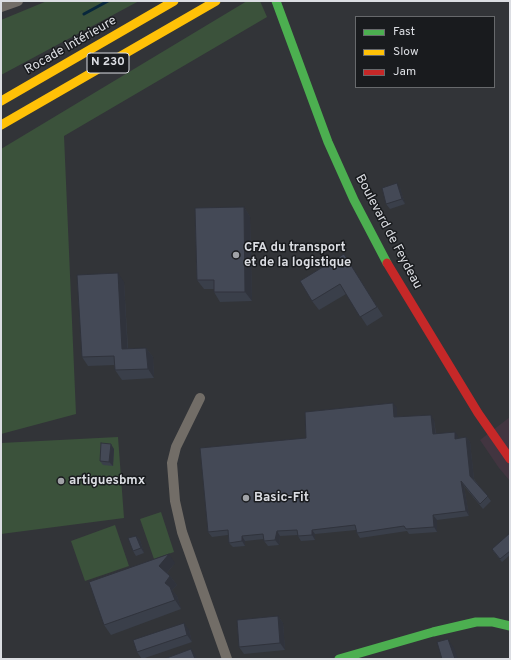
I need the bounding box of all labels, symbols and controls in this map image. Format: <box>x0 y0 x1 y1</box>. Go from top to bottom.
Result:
street label: Rocade Intérieure <box>22 13 120 79</box>
legend <box>355 16 495 88</box>
text: Fast <box>393 24 415 40</box>
text: Slow <box>393 44 419 60</box>
road number: N 230 <box>87 53 129 73</box>
text: Jam <box>393 64 416 80</box>
street label: Boulevard de Feydeau <box>351 172 425 292</box>
place label: CFA du transport et de la logistique <box>244 240 351 271</box>
marker: CFA du transport et de la logistique <box>231 250 241 260</box>
place label: artiguesbmx <box>69 473 145 489</box>
marker: artiguesbmx <box>56 476 66 486</box>
place label: Basic-Fit <box>254 490 309 506</box>
marker: Basic-Fit <box>241 493 251 503</box>

